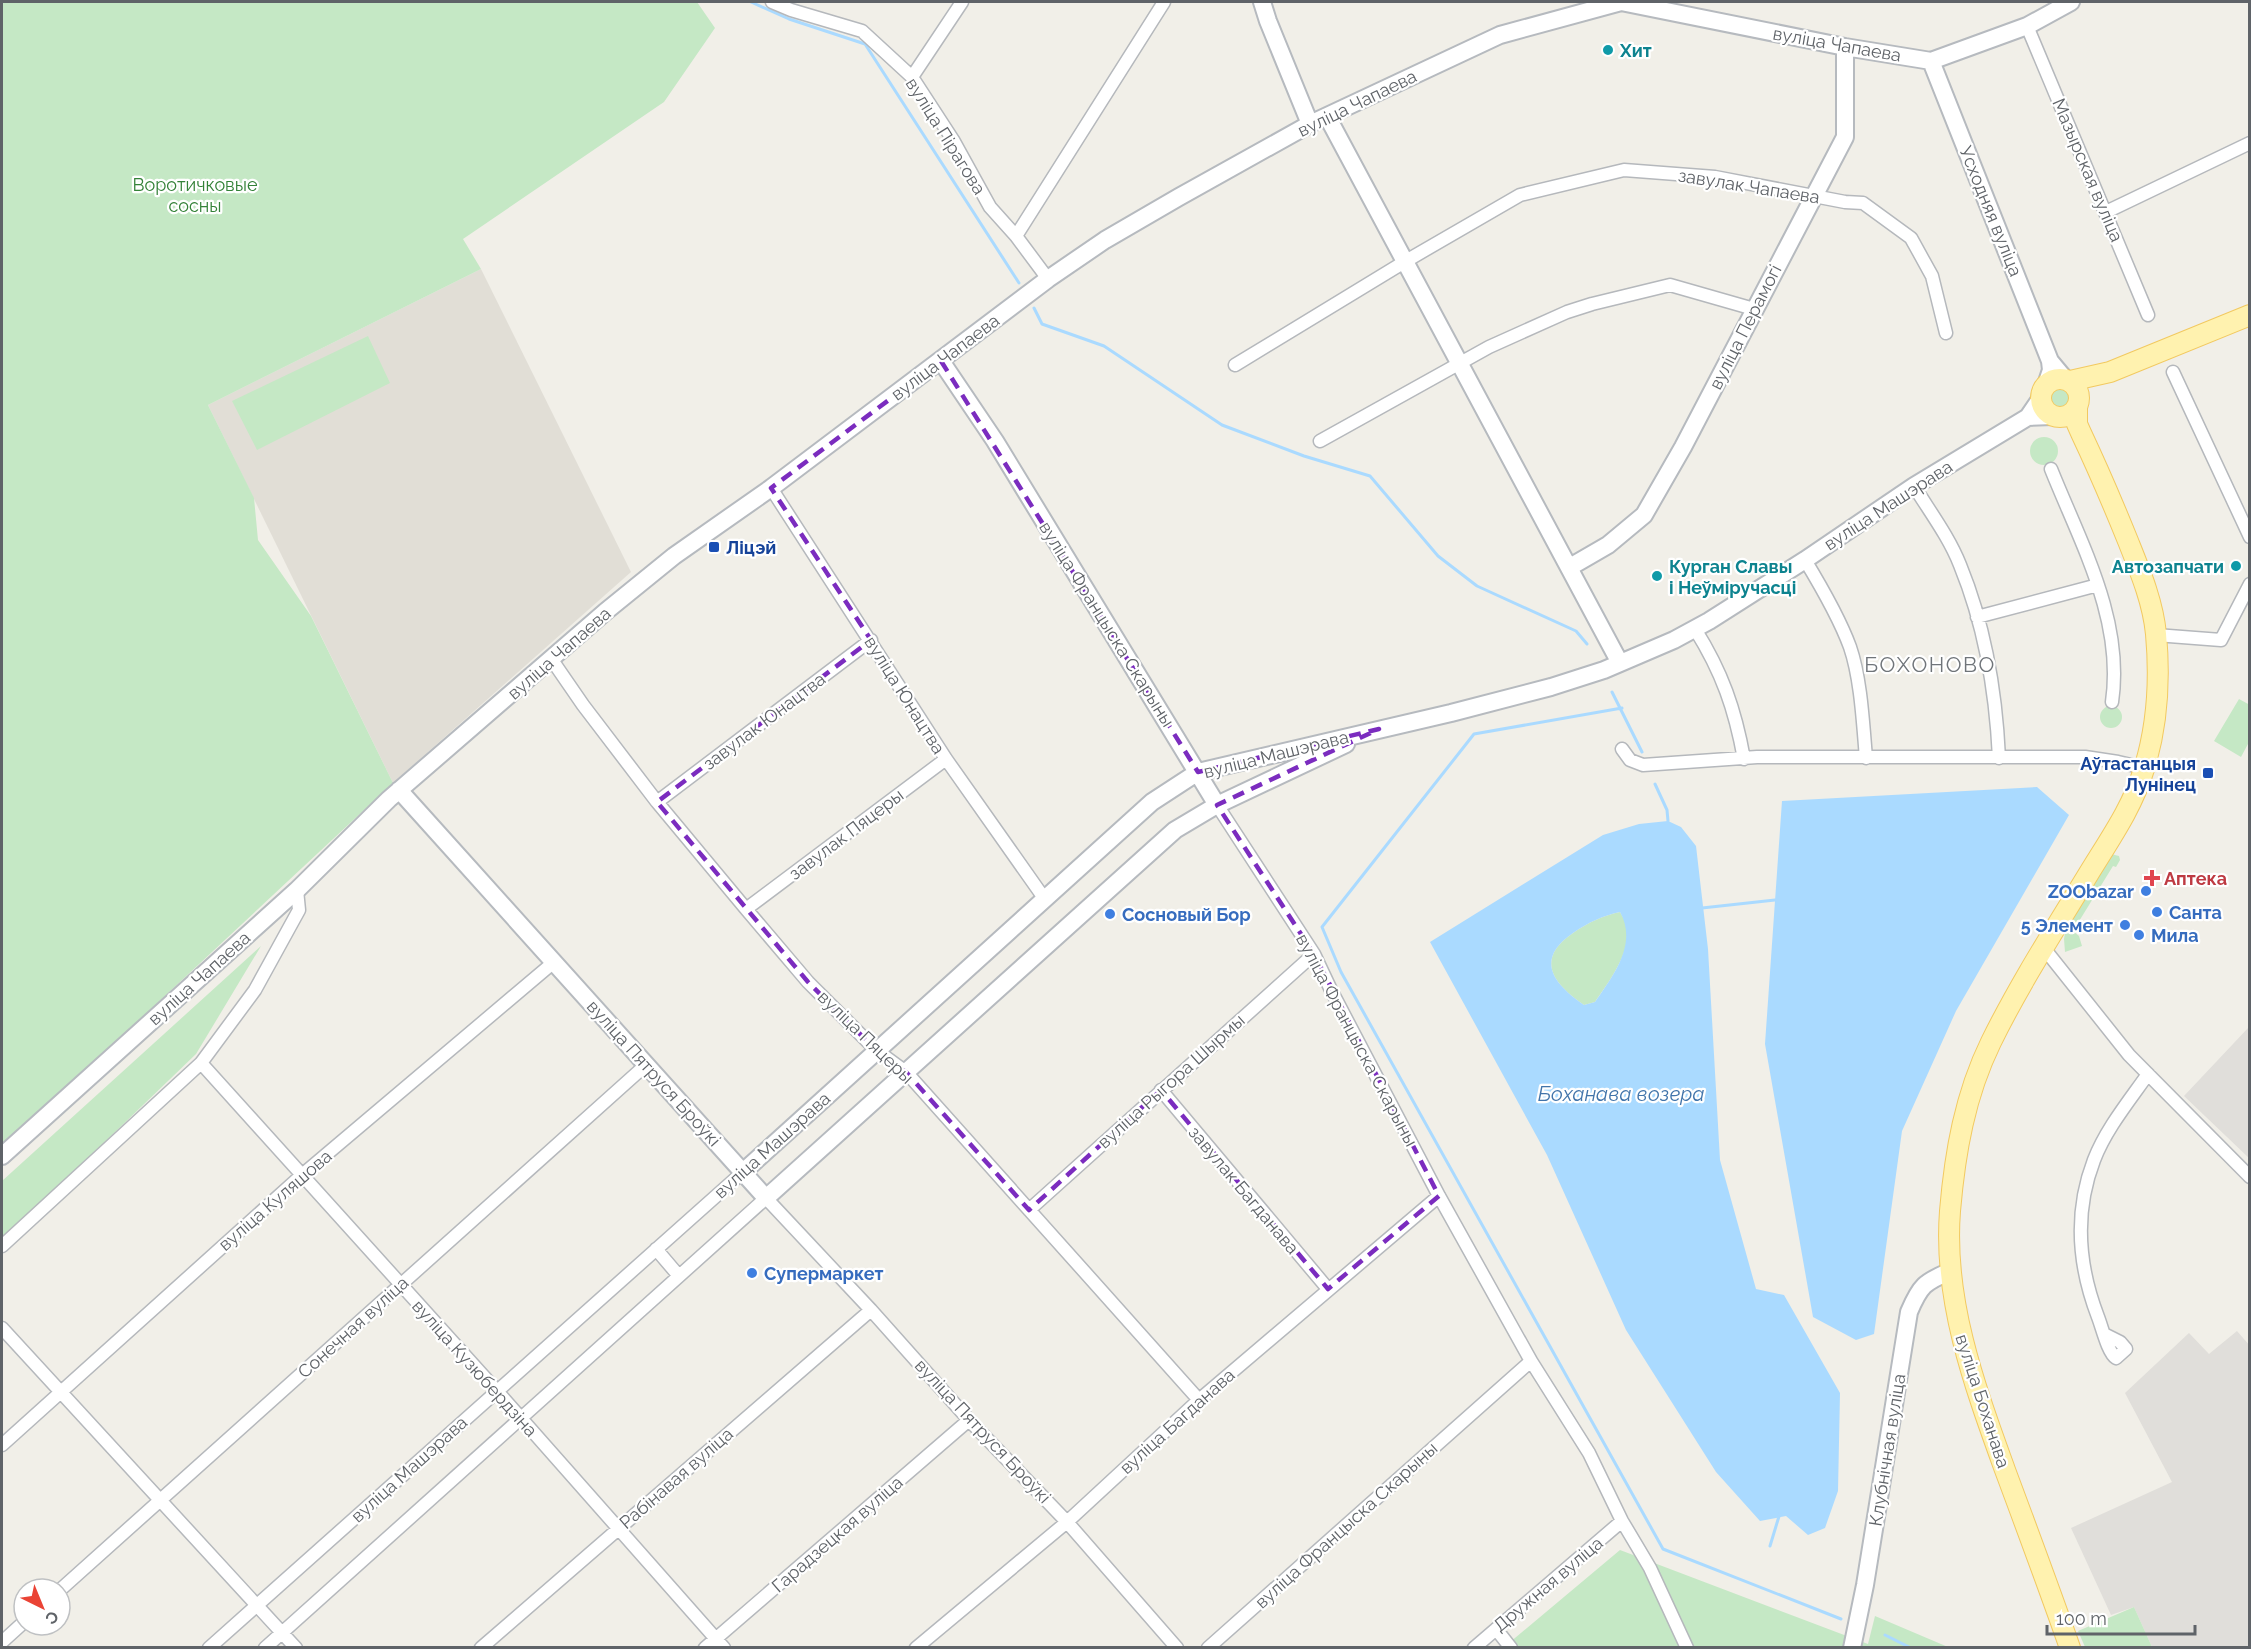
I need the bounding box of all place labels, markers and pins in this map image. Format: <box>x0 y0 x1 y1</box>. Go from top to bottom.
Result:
place label: Хит <box>1619 40 1652 61</box>
marker: Хит <box>1601 43 1615 57</box>
place label: Ліцэй <box>726 537 776 558</box>
marker: Ліцэй <box>707 540 721 554</box>
place label: Курган Славы і Неўміручасці <box>1669 556 1796 598</box>
place label: Автозапчати <box>2112 556 2224 577</box>
marker: Автозапчати <box>2229 559 2243 573</box>
marker: Курган Славы і Неўміручасці <box>1650 569 1664 583</box>
place label: Аўтастанцыя Лунінец <box>2080 753 2196 795</box>
marker: Аўтастанцыя Лунінец <box>2201 766 2215 780</box>
place label: Аптека <box>2164 868 2227 889</box>
marker: Аптека <box>2145 871 2159 885</box>
place label: ZOObazar <box>2048 881 2134 902</box>
marker: ZOObazar <box>2139 884 2153 898</box>
place label: Санта <box>2169 902 2222 923</box>
place label: Сосновый Бор <box>1122 904 1251 925</box>
marker: Санта <box>2150 905 2164 919</box>
marker: Сосновый Бор <box>1103 907 1117 921</box>
place label: 5 Элемент <box>2021 915 2113 936</box>
marker: 5 Элемент <box>2118 918 2132 932</box>
place label: Мила <box>2151 925 2199 946</box>
marker: Мила <box>2132 928 2146 942</box>
place label: Супермаркет <box>764 1263 884 1284</box>
marker: Супермаркет <box>745 1266 759 1280</box>

